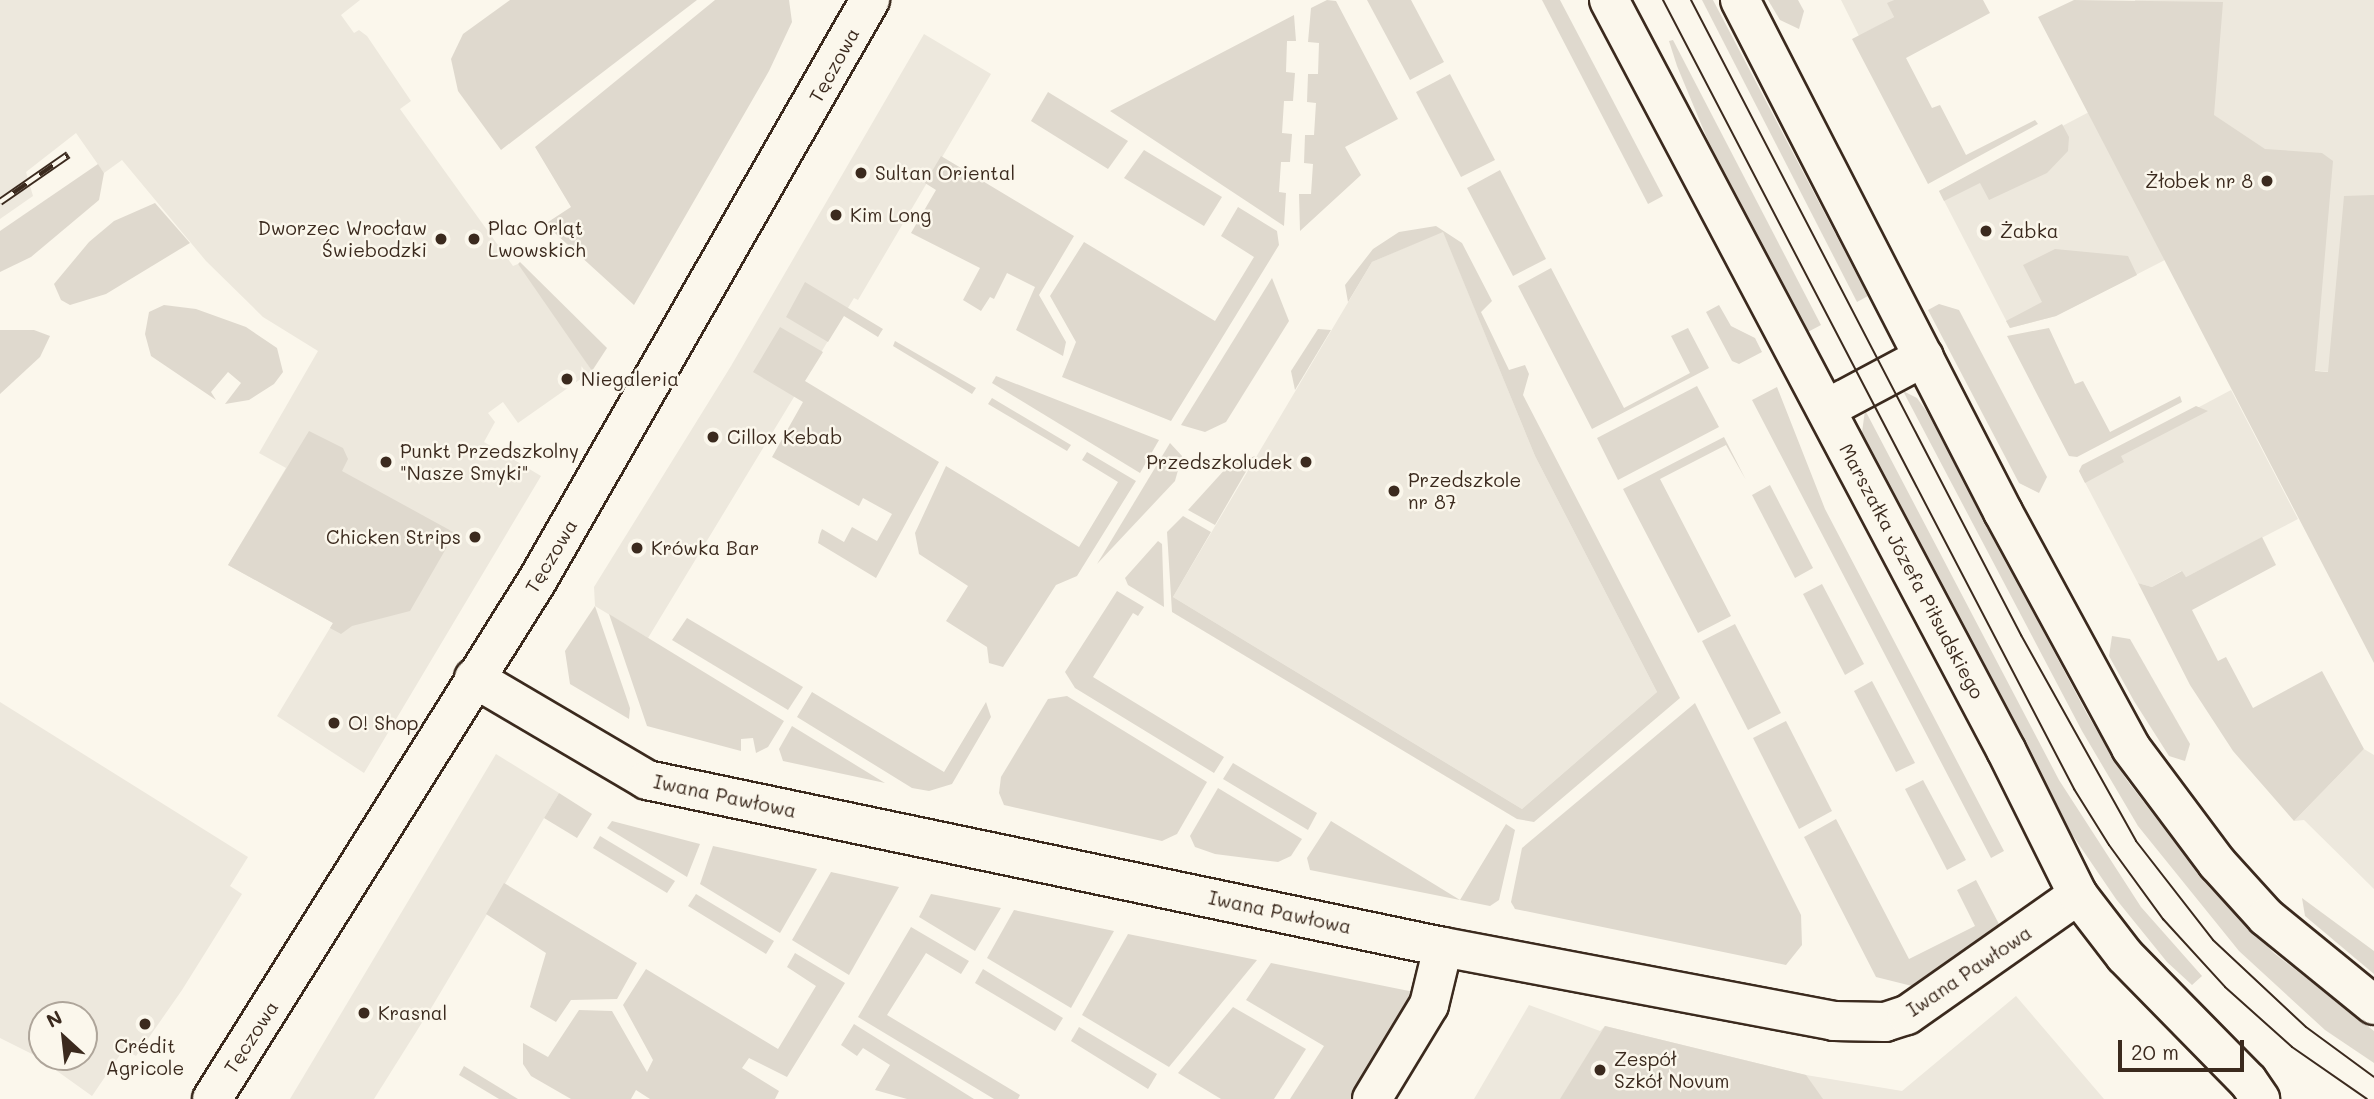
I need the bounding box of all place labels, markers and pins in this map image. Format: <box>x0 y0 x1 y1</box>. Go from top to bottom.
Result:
place label: Sultan Oriental <box>875 162 1015 184</box>
marker: Sultan Oriental <box>853 165 869 181</box>
place label: Żłobek nr 8 <box>2145 170 2253 192</box>
marker: Żłobek nr 8 <box>2259 173 2275 189</box>
place label: Kim Long <box>850 204 931 226</box>
marker: Kim Long <box>828 207 844 223</box>
place label: Dworzec Wrocław Świebodzki <box>258 217 427 261</box>
place label: Plac Orląt Lwowskich <box>488 217 586 261</box>
place label: Żabka <box>2000 220 2059 242</box>
marker: Żabka <box>1978 223 1994 239</box>
marker: Dworzec Wrocław Świebodzki <box>433 231 449 247</box>
marker: Plac Orląt Lwowskich <box>466 231 482 247</box>
place label: Niegaleria <box>581 368 679 390</box>
marker: Niegaleria <box>559 371 575 387</box>
place label: Cillox Kebab <box>727 426 842 448</box>
marker: Cillox Kebab <box>705 429 721 445</box>
place label: Punkt Przedszkolny "Nasze Smyki" <box>400 440 579 484</box>
place label: Przedszkoludek <box>1146 451 1292 473</box>
marker: Punkt Przedszkolny "Nasze Smyki" <box>378 454 394 470</box>
marker: Przedszkoludek <box>1298 454 1314 470</box>
place label: Przedszkole nr 87 <box>1408 469 1521 513</box>
marker: Przedszkole nr 87 <box>1386 483 1402 499</box>
place label: Chicken Strips <box>326 526 461 548</box>
marker: Chicken Strips <box>467 529 483 545</box>
place label: Krówka Bar <box>651 537 759 559</box>
marker: Krówka Bar <box>629 540 645 556</box>
place label: O! Shop <box>348 712 419 734</box>
marker: O! Shop <box>326 715 342 731</box>
place label: Krasnal <box>378 1002 447 1024</box>
marker: Krasnal <box>356 1005 372 1021</box>
marker: Crédit Agricole <box>137 1016 153 1032</box>
place label: Crédit Agricole <box>106 1035 184 1079</box>
place label: Zespół Szkół Novum <box>1614 1048 1729 1092</box>
marker: Zespół Szkół Novum <box>1592 1062 1608 1078</box>

